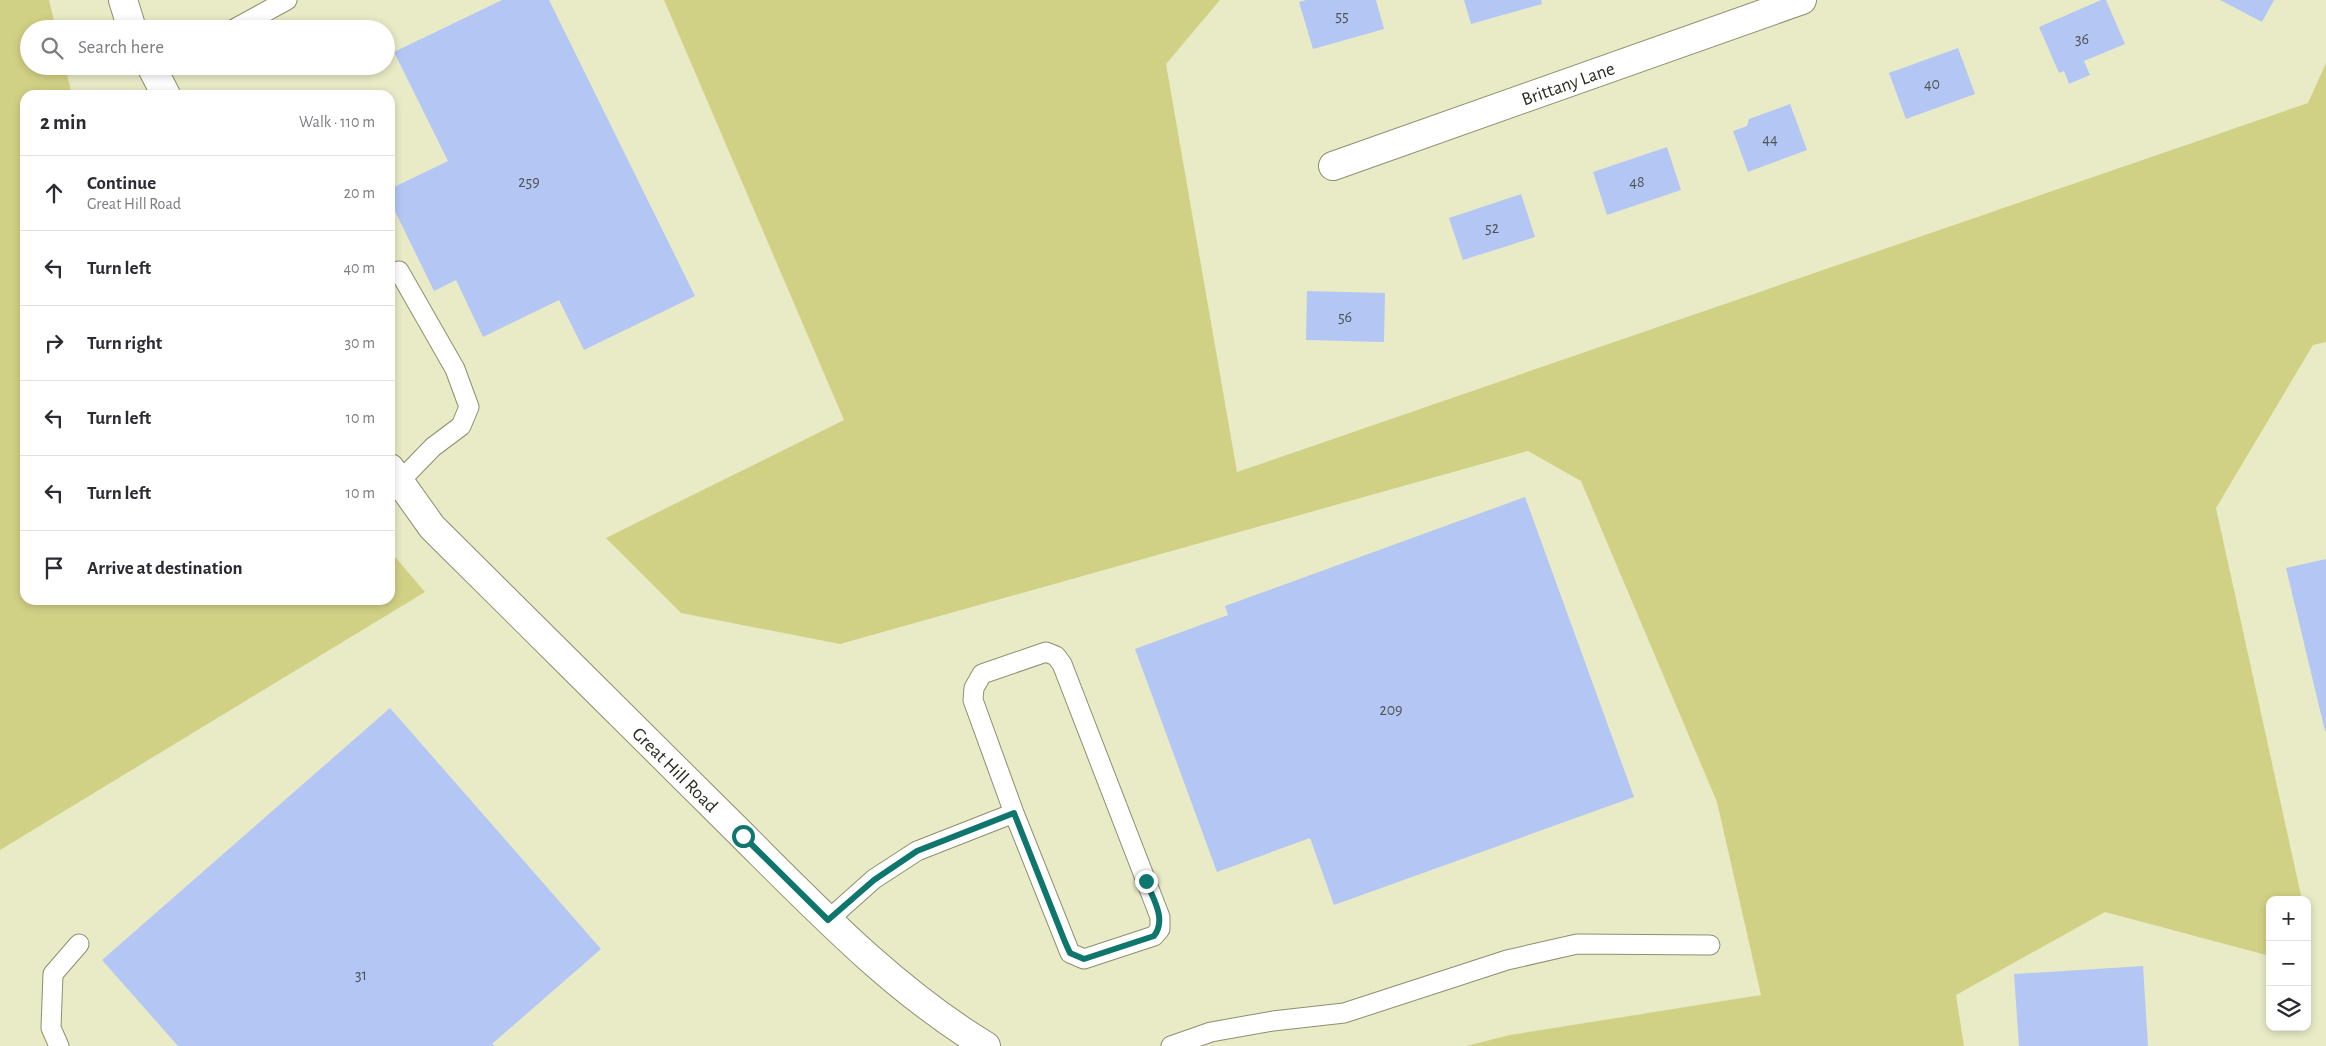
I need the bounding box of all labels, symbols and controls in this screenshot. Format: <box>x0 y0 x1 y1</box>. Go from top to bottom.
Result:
house number: 55 <box>1335 8 1349 24</box>
search box <box>20 20 395 75</box>
house number: 36 <box>2075 31 2089 47</box>
icon: search <box>38 34 66 62</box>
text: Search here <box>78 38 164 57</box>
street label: Brittany Lane <box>1519 59 1617 110</box>
house number: 40 <box>1924 76 1940 92</box>
text: 2 min <box>40 112 87 133</box>
text: Walk · 110 m <box>299 114 375 130</box>
house number: 44 <box>1762 131 1778 147</box>
text: Continue <box>87 174 156 193</box>
house number: 259 <box>518 174 540 190</box>
house number: 48 <box>1629 174 1645 190</box>
icon: ahead <box>40 179 68 207</box>
text: 20 m <box>344 185 375 201</box>
text: Great Hill Road <box>87 196 181 212</box>
house number: 52 <box>1485 220 1499 236</box>
icon: left <box>40 254 68 282</box>
text: Turn left <box>87 259 151 278</box>
text: 40 m <box>343 260 375 276</box>
house number: 56 <box>1338 309 1352 325</box>
icon: right <box>40 329 68 357</box>
text: Turn right <box>87 334 162 353</box>
text: 30 m <box>345 335 375 351</box>
icon: left <box>40 404 68 432</box>
text: Turn left <box>87 409 151 428</box>
text: 10 m <box>346 410 375 426</box>
icon: left <box>40 479 68 507</box>
text: Turn left <box>87 484 151 503</box>
text: 10 m <box>346 485 375 501</box>
icon: arrive <box>40 554 68 582</box>
text: Arrive at destination <box>87 559 243 578</box>
house number: 209 <box>1379 702 1403 718</box>
street label: Great Hill Road <box>628 724 721 816</box>
route start <box>732 825 755 848</box>
route end <box>1135 870 1158 893</box>
map controls <box>2266 896 2311 1031</box>
button: + <box>2266 896 2311 941</box>
button: − <box>2266 941 2311 986</box>
house number: 31 <box>355 967 367 983</box>
button: layers <box>2266 986 2311 1031</box>

